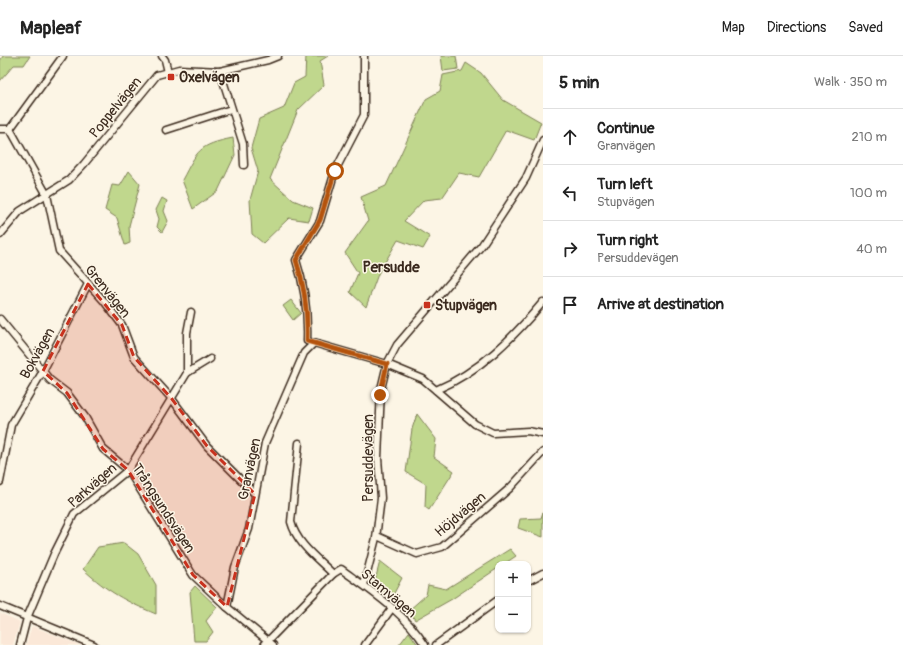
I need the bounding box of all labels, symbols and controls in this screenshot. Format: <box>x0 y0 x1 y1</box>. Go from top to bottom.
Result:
text: Mapleaf <box>20 16 82 40</box>
text: Map <box>722 19 745 36</box>
text: Directions <box>767 19 826 36</box>
text: Saved <box>848 19 883 36</box>
place label: Oxelvägen <box>179 69 240 86</box>
marker: Oxelvägen <box>166 72 176 82</box>
text: 5 min <box>559 72 599 93</box>
street label: Poppelvägen <box>86 73 145 141</box>
text: Walk · 350 m <box>814 74 887 90</box>
text: Continue <box>597 119 655 138</box>
icon: ahead <box>559 126 581 148</box>
text: 210 m <box>851 129 887 145</box>
text: Granvägen <box>597 138 655 154</box>
route start <box>326 162 344 180</box>
text: Turn left <box>597 175 653 194</box>
icon: left <box>559 182 581 204</box>
text: 100 m <box>850 185 887 201</box>
text: Stupvägen <box>597 194 655 210</box>
text: Turn right <box>597 231 658 250</box>
icon: right <box>559 238 581 260</box>
text: 40 m <box>856 241 887 257</box>
text: Persuddevägen <box>597 250 679 266</box>
district label: Persudde <box>362 258 420 277</box>
street label: Grenvägen <box>81 261 134 321</box>
icon: arrive <box>559 294 581 316</box>
text: Arrive at destination <box>597 295 724 314</box>
place label: Stupvägen <box>435 297 497 314</box>
marker: Stupvägen <box>422 300 432 310</box>
street label: Bokvägen <box>16 325 58 382</box>
route end <box>371 386 389 404</box>
street label: Persuddevägen <box>360 414 377 502</box>
street label: Granvägen <box>235 437 264 502</box>
street label: Parkvägen <box>64 460 120 511</box>
street label: Trångsundsvägen <box>128 460 199 556</box>
street label: Höjdvägen <box>431 488 489 541</box>
map controls <box>495 561 531 633</box>
button: + <box>495 561 531 597</box>
street label: Stamvägen <box>357 565 420 622</box>
button: − <box>495 597 531 633</box>

